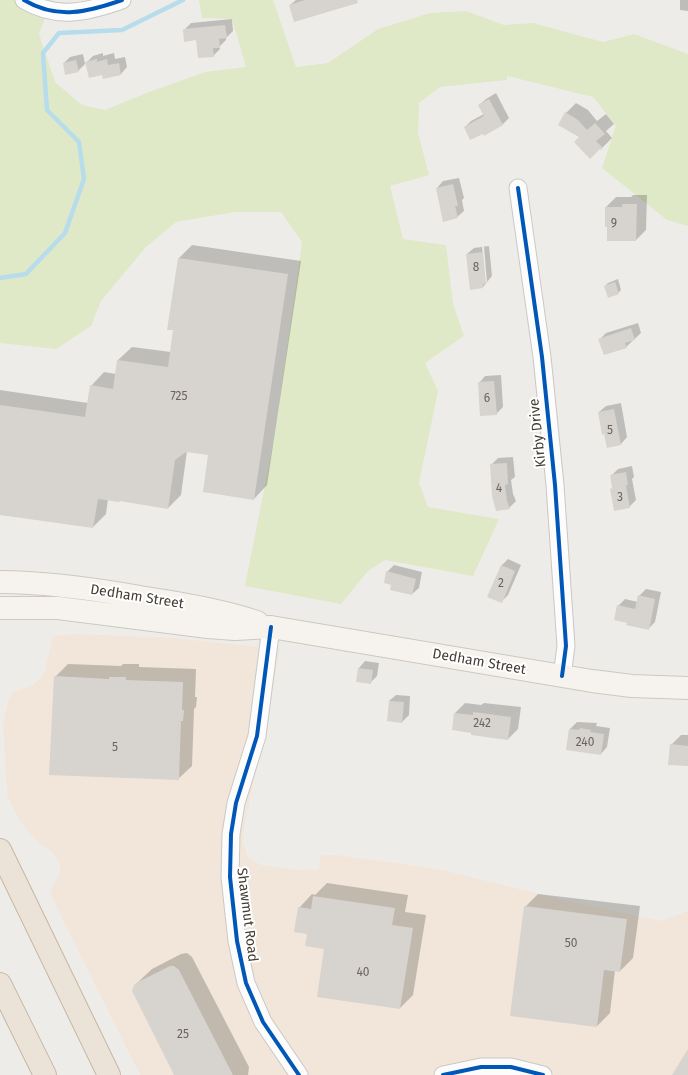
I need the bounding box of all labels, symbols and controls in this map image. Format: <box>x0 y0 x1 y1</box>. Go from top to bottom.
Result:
house number: 9 <box>611 217 617 231</box>
house number: 8 <box>473 261 479 275</box>
house number: 725 <box>170 390 188 404</box>
house number: 6 <box>484 392 490 406</box>
street label: Kirby Drive <box>526 398 550 468</box>
house number: 5 <box>607 424 613 438</box>
house number: 4 <box>496 482 502 496</box>
house number: 3 <box>617 491 623 505</box>
house number: 2 <box>498 577 504 591</box>
street label: Dedham Street <box>89 581 185 613</box>
street label: Dedham Street <box>431 646 527 678</box>
house number: 242 <box>473 717 491 731</box>
house number: 240 <box>576 736 594 750</box>
house number: 5 <box>112 741 118 755</box>
street label: Shawmut Road <box>233 867 261 963</box>
house number: 50 <box>565 937 577 951</box>
house number: 40 <box>356 966 370 980</box>
house number: 25 <box>177 1028 189 1042</box>

